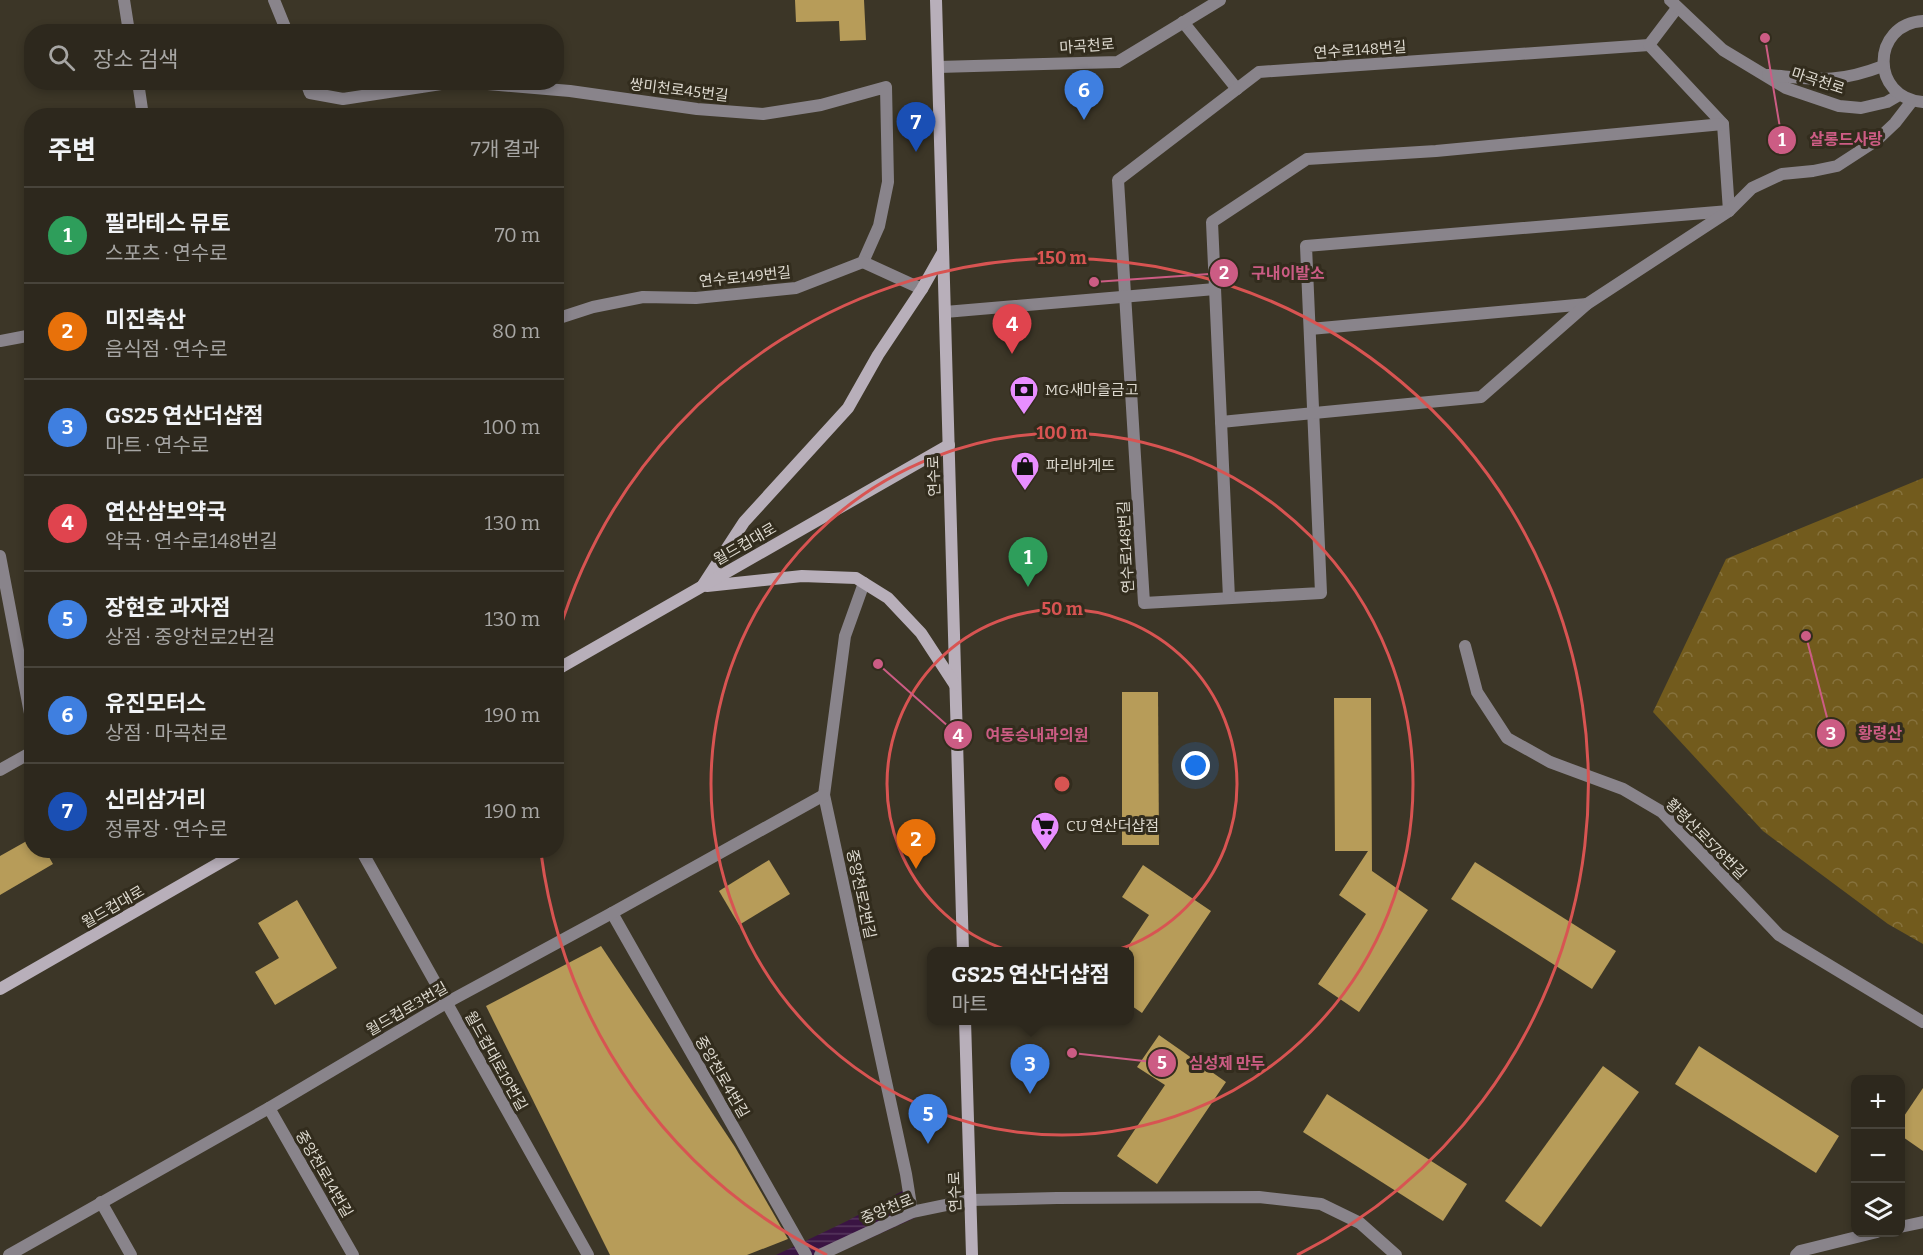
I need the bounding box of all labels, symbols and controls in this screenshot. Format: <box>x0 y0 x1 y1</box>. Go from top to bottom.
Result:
search box <box>24 24 564 90</box>
street label: 마곡천로 <box>1059 35 1115 57</box>
street label: 연수로148번길 <box>1313 38 1407 62</box>
icon: search <box>45 41 78 74</box>
text: 장소 검색 <box>93 46 178 73</box>
street label: 마곡천로 <box>1789 64 1847 98</box>
pin: 6 <box>1064 70 1104 120</box>
street label: 쌍미천로45번길 <box>628 75 730 105</box>
pin: 7 <box>896 102 936 152</box>
callout: 살롱드사랑 <box>1767 123 1895 157</box>
text: 1 <box>1778 129 1786 151</box>
text: 살롱드사랑 <box>1809 130 1883 149</box>
text: 주변 <box>48 135 96 166</box>
text: 7개 결과 <box>471 137 540 161</box>
text: 필라테스 뮤토 <box>105 210 230 237</box>
text: 1 <box>63 223 72 247</box>
text: 70 m <box>494 223 540 247</box>
text: 스포츠 · 연수로 <box>105 241 228 265</box>
text: 150 m <box>1037 247 1087 269</box>
callout: 구내이발소 <box>1209 256 1337 290</box>
text: 2 <box>1219 262 1229 284</box>
street label: 연수로149번길 <box>698 263 792 291</box>
text: 구내이발소 <box>1251 264 1325 283</box>
pin: 4 <box>992 304 1032 354</box>
text: 미진축산 <box>105 306 186 333</box>
text: 2 <box>62 319 73 343</box>
text: 80 m <box>492 319 540 343</box>
text: 음식점 · 연수로 <box>105 337 228 361</box>
bank icon: MG새마을금고 <box>1008 374 1040 416</box>
place label: MG새마을금고 <box>1045 381 1139 399</box>
text: GS25 연산더샵점 <box>105 402 264 429</box>
text: 3 <box>62 415 73 439</box>
text: 100 m <box>483 415 540 439</box>
text: 100 m <box>1036 422 1088 444</box>
text: 마트 · 연수로 <box>105 433 209 457</box>
shop icon: 파리바게뜨 <box>1009 450 1041 492</box>
street label: 연수로 <box>924 455 944 497</box>
place label: 파리바게뜨 <box>1046 457 1115 475</box>
text: 연산삼보약국 <box>105 498 226 525</box>
street label: 연수로148번길 <box>1115 500 1137 594</box>
text: 4 <box>61 511 74 535</box>
text: 130 m <box>485 511 540 535</box>
street label: 월드컵대로 <box>711 519 779 569</box>
text: 약국 · 연수로148번길 <box>105 529 278 553</box>
pin: 1 <box>1008 538 1048 587</box>
text: 장현호 과자점 <box>105 594 230 621</box>
text: 50 m <box>1041 598 1083 620</box>
text: 5 <box>62 607 73 631</box>
text: 130 m <box>485 607 540 631</box>
text: 상점 · 중앙천로2번길 <box>105 625 275 649</box>
text: 유진모터스 <box>105 690 206 717</box>
text: 6 <box>62 703 73 727</box>
text: 190 m <box>484 703 540 727</box>
callout: 황령산 <box>1816 716 1915 750</box>
callout: 여동승내과의원 <box>943 718 1100 752</box>
text: 상점 · 마곡천로 <box>105 721 228 745</box>
text: 3 <box>1826 723 1836 745</box>
text: 황령산 <box>1858 724 1902 743</box>
text: 4 <box>953 725 964 747</box>
text: 여동승내과의원 <box>985 726 1089 745</box>
your location <box>1181 751 1210 780</box>
centre of rings <box>1052 774 1072 794</box>
text: 신리삼거리 <box>105 786 206 813</box>
street label: 황령산로578번길 <box>1662 795 1750 883</box>
text: 7 <box>62 799 73 823</box>
text: 190 m <box>484 799 540 823</box>
supermarket icon: CU 연산더샵점 <box>1029 810 1061 852</box>
text: 정류장 · 연수로 <box>105 817 228 841</box>
place label: CU 연산더샵점 <box>1066 817 1159 835</box>
pin: 2 <box>896 820 936 869</box>
street label: 중앙천로2번길 <box>843 848 879 940</box>
street label: 월드컵대로 <box>79 882 147 932</box>
popup <box>927 947 1134 1025</box>
text: GS25 연산더샵점 <box>951 961 1110 988</box>
street label: 월드컵로3번길 <box>363 978 451 1040</box>
text: 마트 <box>951 992 988 1016</box>
street label: 월드컵대로19번길 <box>461 1008 531 1114</box>
street label: 중앙천로4번길 <box>691 1033 753 1121</box>
pin: 3 <box>1010 1044 1050 1094</box>
callout: 심성제 만두 <box>1147 1046 1277 1080</box>
text: 5 <box>1157 1052 1167 1074</box>
text: 심성제 만두 <box>1189 1054 1265 1073</box>
map controls <box>1851 1075 1905 1237</box>
button: + <box>1851 1075 1905 1129</box>
pin: 5 <box>908 1094 948 1144</box>
street label: 중앙천로14번길 <box>292 1127 356 1221</box>
button: − <box>1851 1129 1905 1183</box>
street label: 연수로 <box>945 1171 965 1213</box>
button: layers <box>1851 1183 1905 1237</box>
street label: 중앙천로 <box>858 1190 916 1228</box>

